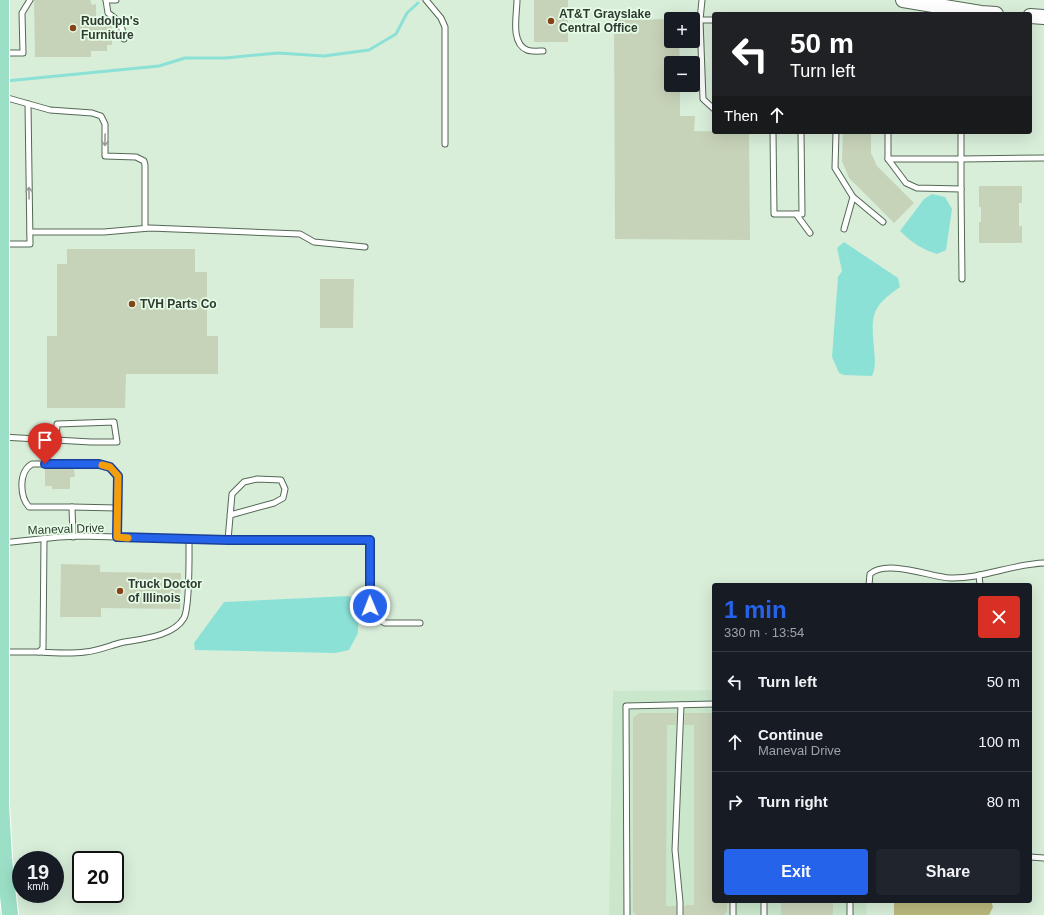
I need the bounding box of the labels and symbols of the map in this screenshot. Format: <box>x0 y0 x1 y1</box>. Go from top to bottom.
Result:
place label: AT&T Grayslake Central Office <box>559 7 651 35</box>
place label: Rudolph's Furniture <box>81 14 140 42</box>
marker: AT&T Grayslake Central Office <box>546 16 556 26</box>
marker: Rudolph's Furniture <box>68 23 78 33</box>
one-way arrow <box>101 133 109 146</box>
one-way arrow <box>26 187 33 200</box>
place label: TVH Parts Co <box>140 297 217 311</box>
marker: TVH Parts Co <box>127 299 137 309</box>
pin <box>28 423 62 464</box>
street label: Maneval Drive <box>27 521 105 537</box>
place label: Truck Doctor of Illinois <box>128 577 202 605</box>
position arrow <box>349 585 391 627</box>
marker: Truck Doctor of Illinois <box>115 586 125 596</box>
speed limit sign: 20 <box>72 851 124 903</box>

